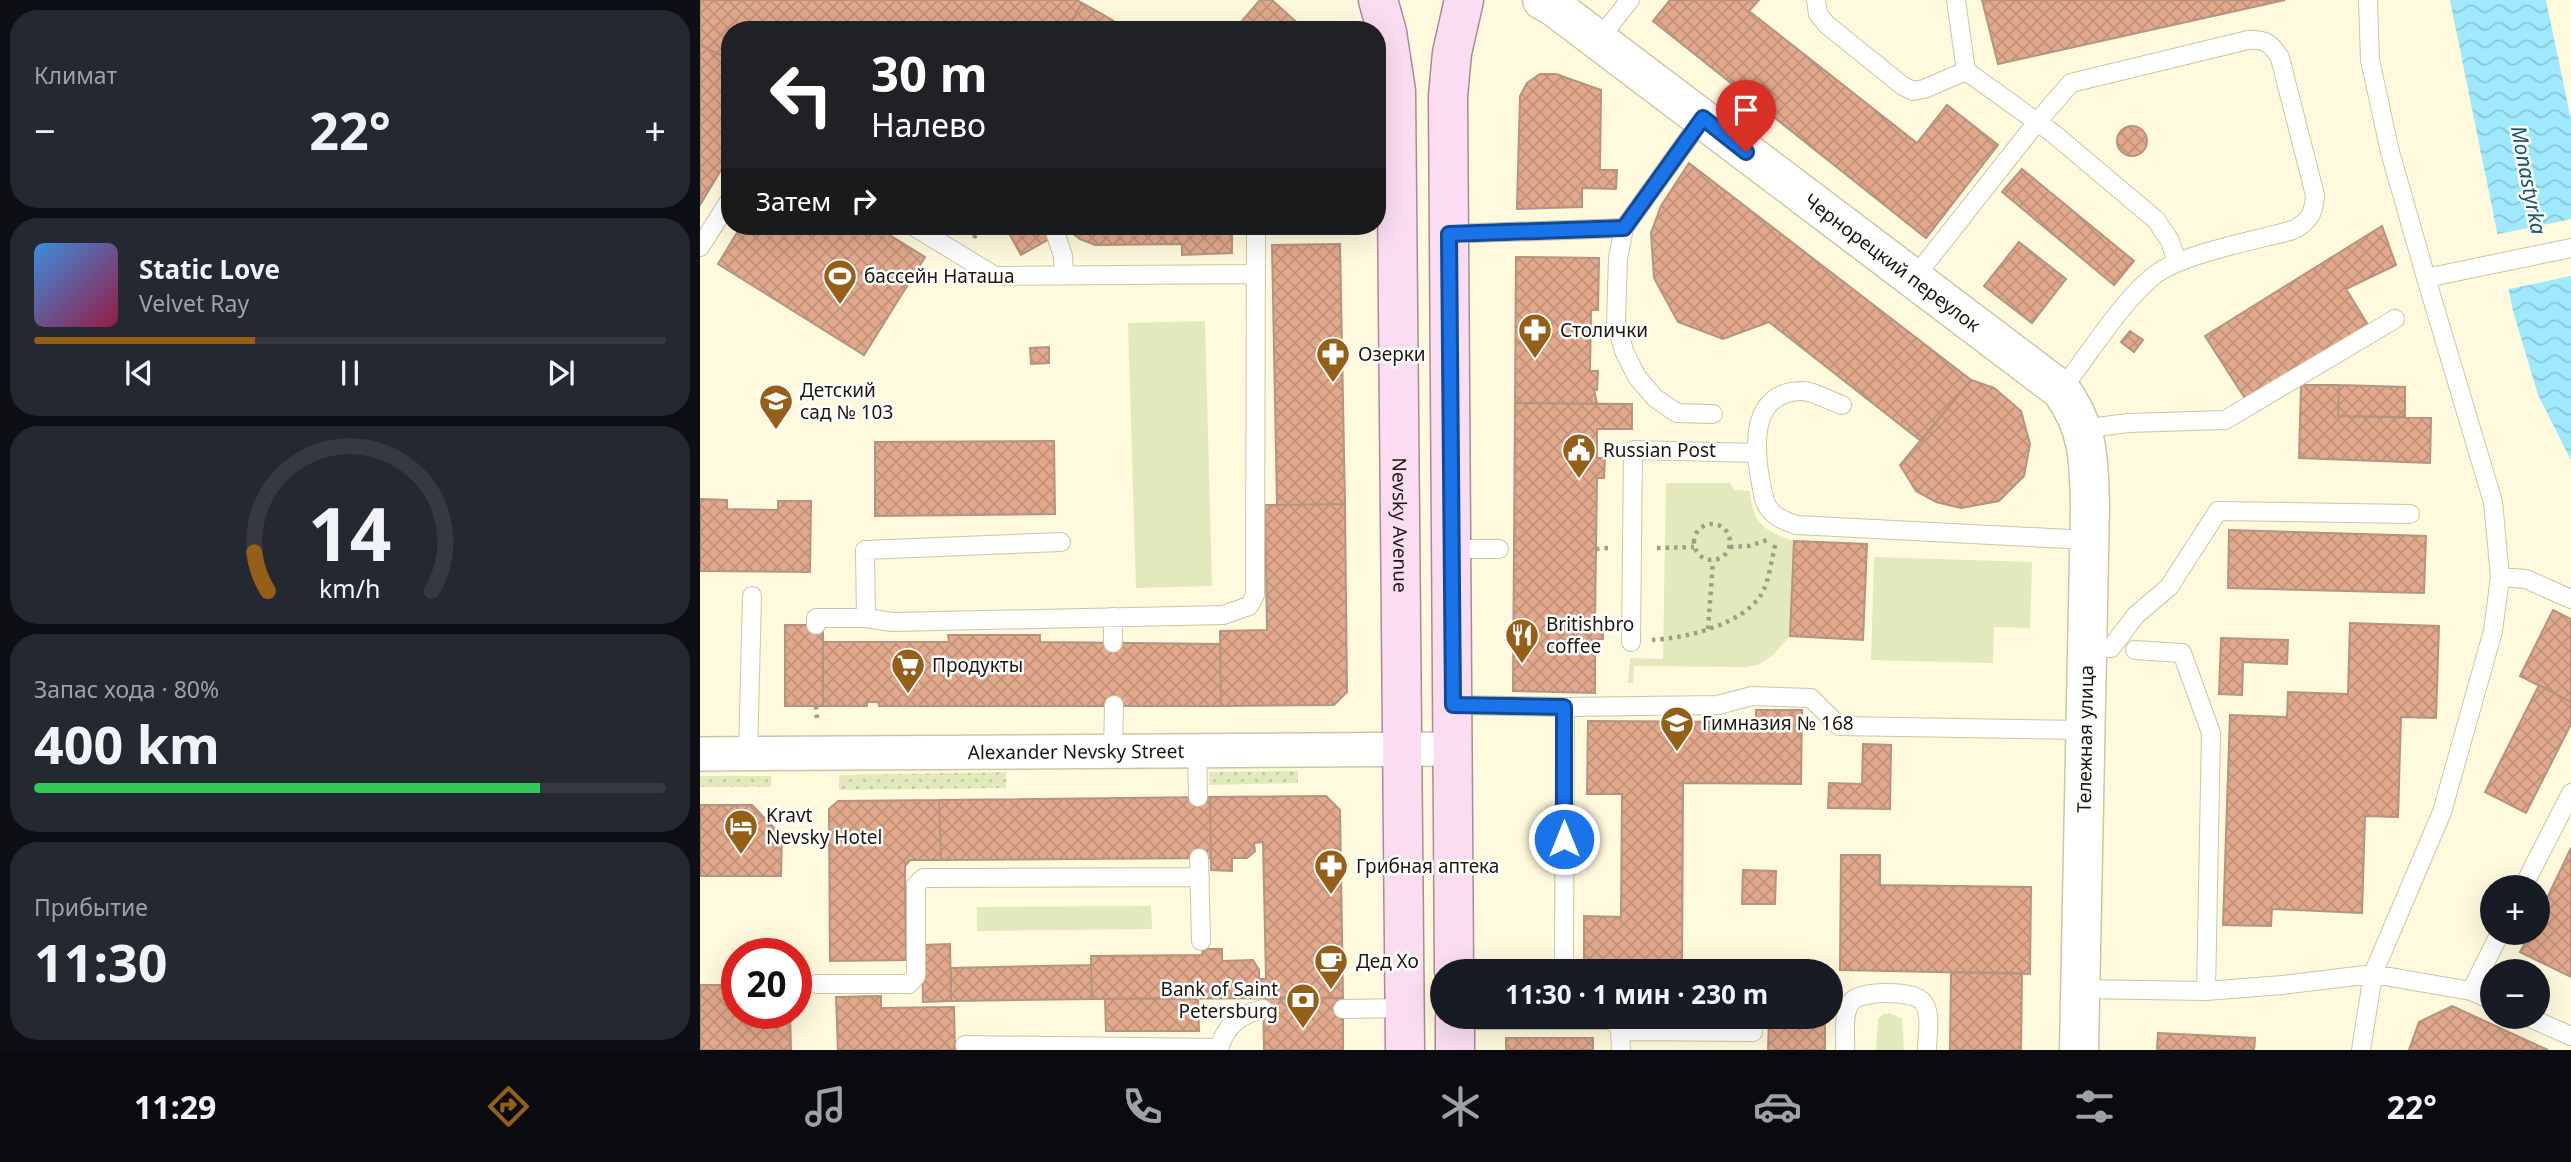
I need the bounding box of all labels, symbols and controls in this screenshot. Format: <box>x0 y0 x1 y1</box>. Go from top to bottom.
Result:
text: 30 m <box>871 40 988 106</box>
icon: left <box>756 49 847 140</box>
text: Климат <box>34 59 117 91</box>
pin <box>1716 80 1776 152</box>
icon: arrive <box>1727 91 1765 129</box>
text: 22° <box>309 94 391 165</box>
text: Налево <box>871 103 986 146</box>
text: − <box>34 104 56 156</box>
text: + <box>644 104 666 156</box>
water label: Monastyrka <box>2505 123 2553 237</box>
icon: right <box>845 182 883 220</box>
text: Затем <box>756 183 831 219</box>
street label: Чернорецкий переулок <box>1799 187 1986 338</box>
text: Static Love <box>139 251 280 287</box>
sports icon: бассейн Наташа <box>821 257 859 306</box>
place label: бассейн Наташа <box>864 263 1015 289</box>
text: Velvet Ray <box>139 287 249 319</box>
pharmacy icon: Столички <box>1516 311 1554 360</box>
place label: Столички <box>1560 317 1648 343</box>
pharmacy icon: Озерки <box>1314 335 1352 384</box>
place label: Озерки <box>1358 341 1426 367</box>
icon: previous <box>120 354 158 392</box>
icon: pause <box>331 354 369 392</box>
icon: next <box>542 354 580 392</box>
place label: Детский сад № 103 <box>800 377 893 425</box>
school or university icon: Детский сад № 103 <box>757 382 795 431</box>
public building icon: Russian Post <box>1560 431 1598 480</box>
place label: Russian Post <box>1603 437 1716 463</box>
street label: Nevsky Avenue <box>1386 457 1414 593</box>
text: 14 <box>308 483 392 582</box>
text: km/h <box>319 571 381 605</box>
place label: Britishbro coffee <box>1546 611 1634 659</box>
restaurant icon: Britishbro coffee <box>1503 616 1541 665</box>
supermarket icon: Продукты <box>889 646 927 695</box>
place label: Продукты <box>932 652 1023 678</box>
street label: Тележная улица <box>2071 665 2099 813</box>
text: Запас хода · 80% <box>34 673 219 705</box>
school or university icon: Гимназия № 168 <box>1658 704 1696 753</box>
text: 400 km <box>34 708 220 779</box>
place label: Гимназия № 168 <box>1702 710 1854 736</box>
street label: Alexander Nevsky Street <box>968 738 1184 765</box>
place label: Kravt Nevsky Hotel <box>766 802 882 850</box>
position arrow <box>1527 802 1601 876</box>
hotel icon: Kravt Nevsky Hotel <box>722 807 760 856</box>
pharmacy icon: Грибная аптека <box>1312 847 1350 896</box>
place label: Грибная аптека <box>1356 853 1499 879</box>
map controls <box>2480 875 2550 1029</box>
button: + <box>2480 875 2550 945</box>
text: Прибытие <box>34 891 148 923</box>
text: 11:30 <box>34 926 168 997</box>
speed limit sign: 20 <box>721 938 812 1029</box>
cafe icon: Дед Хо <box>1312 942 1350 991</box>
place label: Дед Хо <box>1356 948 1419 974</box>
button: − <box>2480 959 2550 1029</box>
place label: Bank of Saint Petersburg <box>1161 976 1278 1024</box>
text: 11:30 · 1 мин · 230 m <box>1505 976 1768 1012</box>
bank icon: Bank of Saint Petersburg <box>1284 981 1322 1030</box>
icon: directions <box>484 1082 533 1131</box>
icon: music <box>801 1082 850 1131</box>
icon: phone <box>1118 1082 1167 1131</box>
icon: climate <box>1436 1082 1485 1131</box>
icon: car <box>1753 1082 1802 1131</box>
icon: filters <box>2070 1082 2119 1131</box>
text: 11:29 <box>134 1085 216 1128</box>
text: 22° <box>2387 1085 2437 1128</box>

